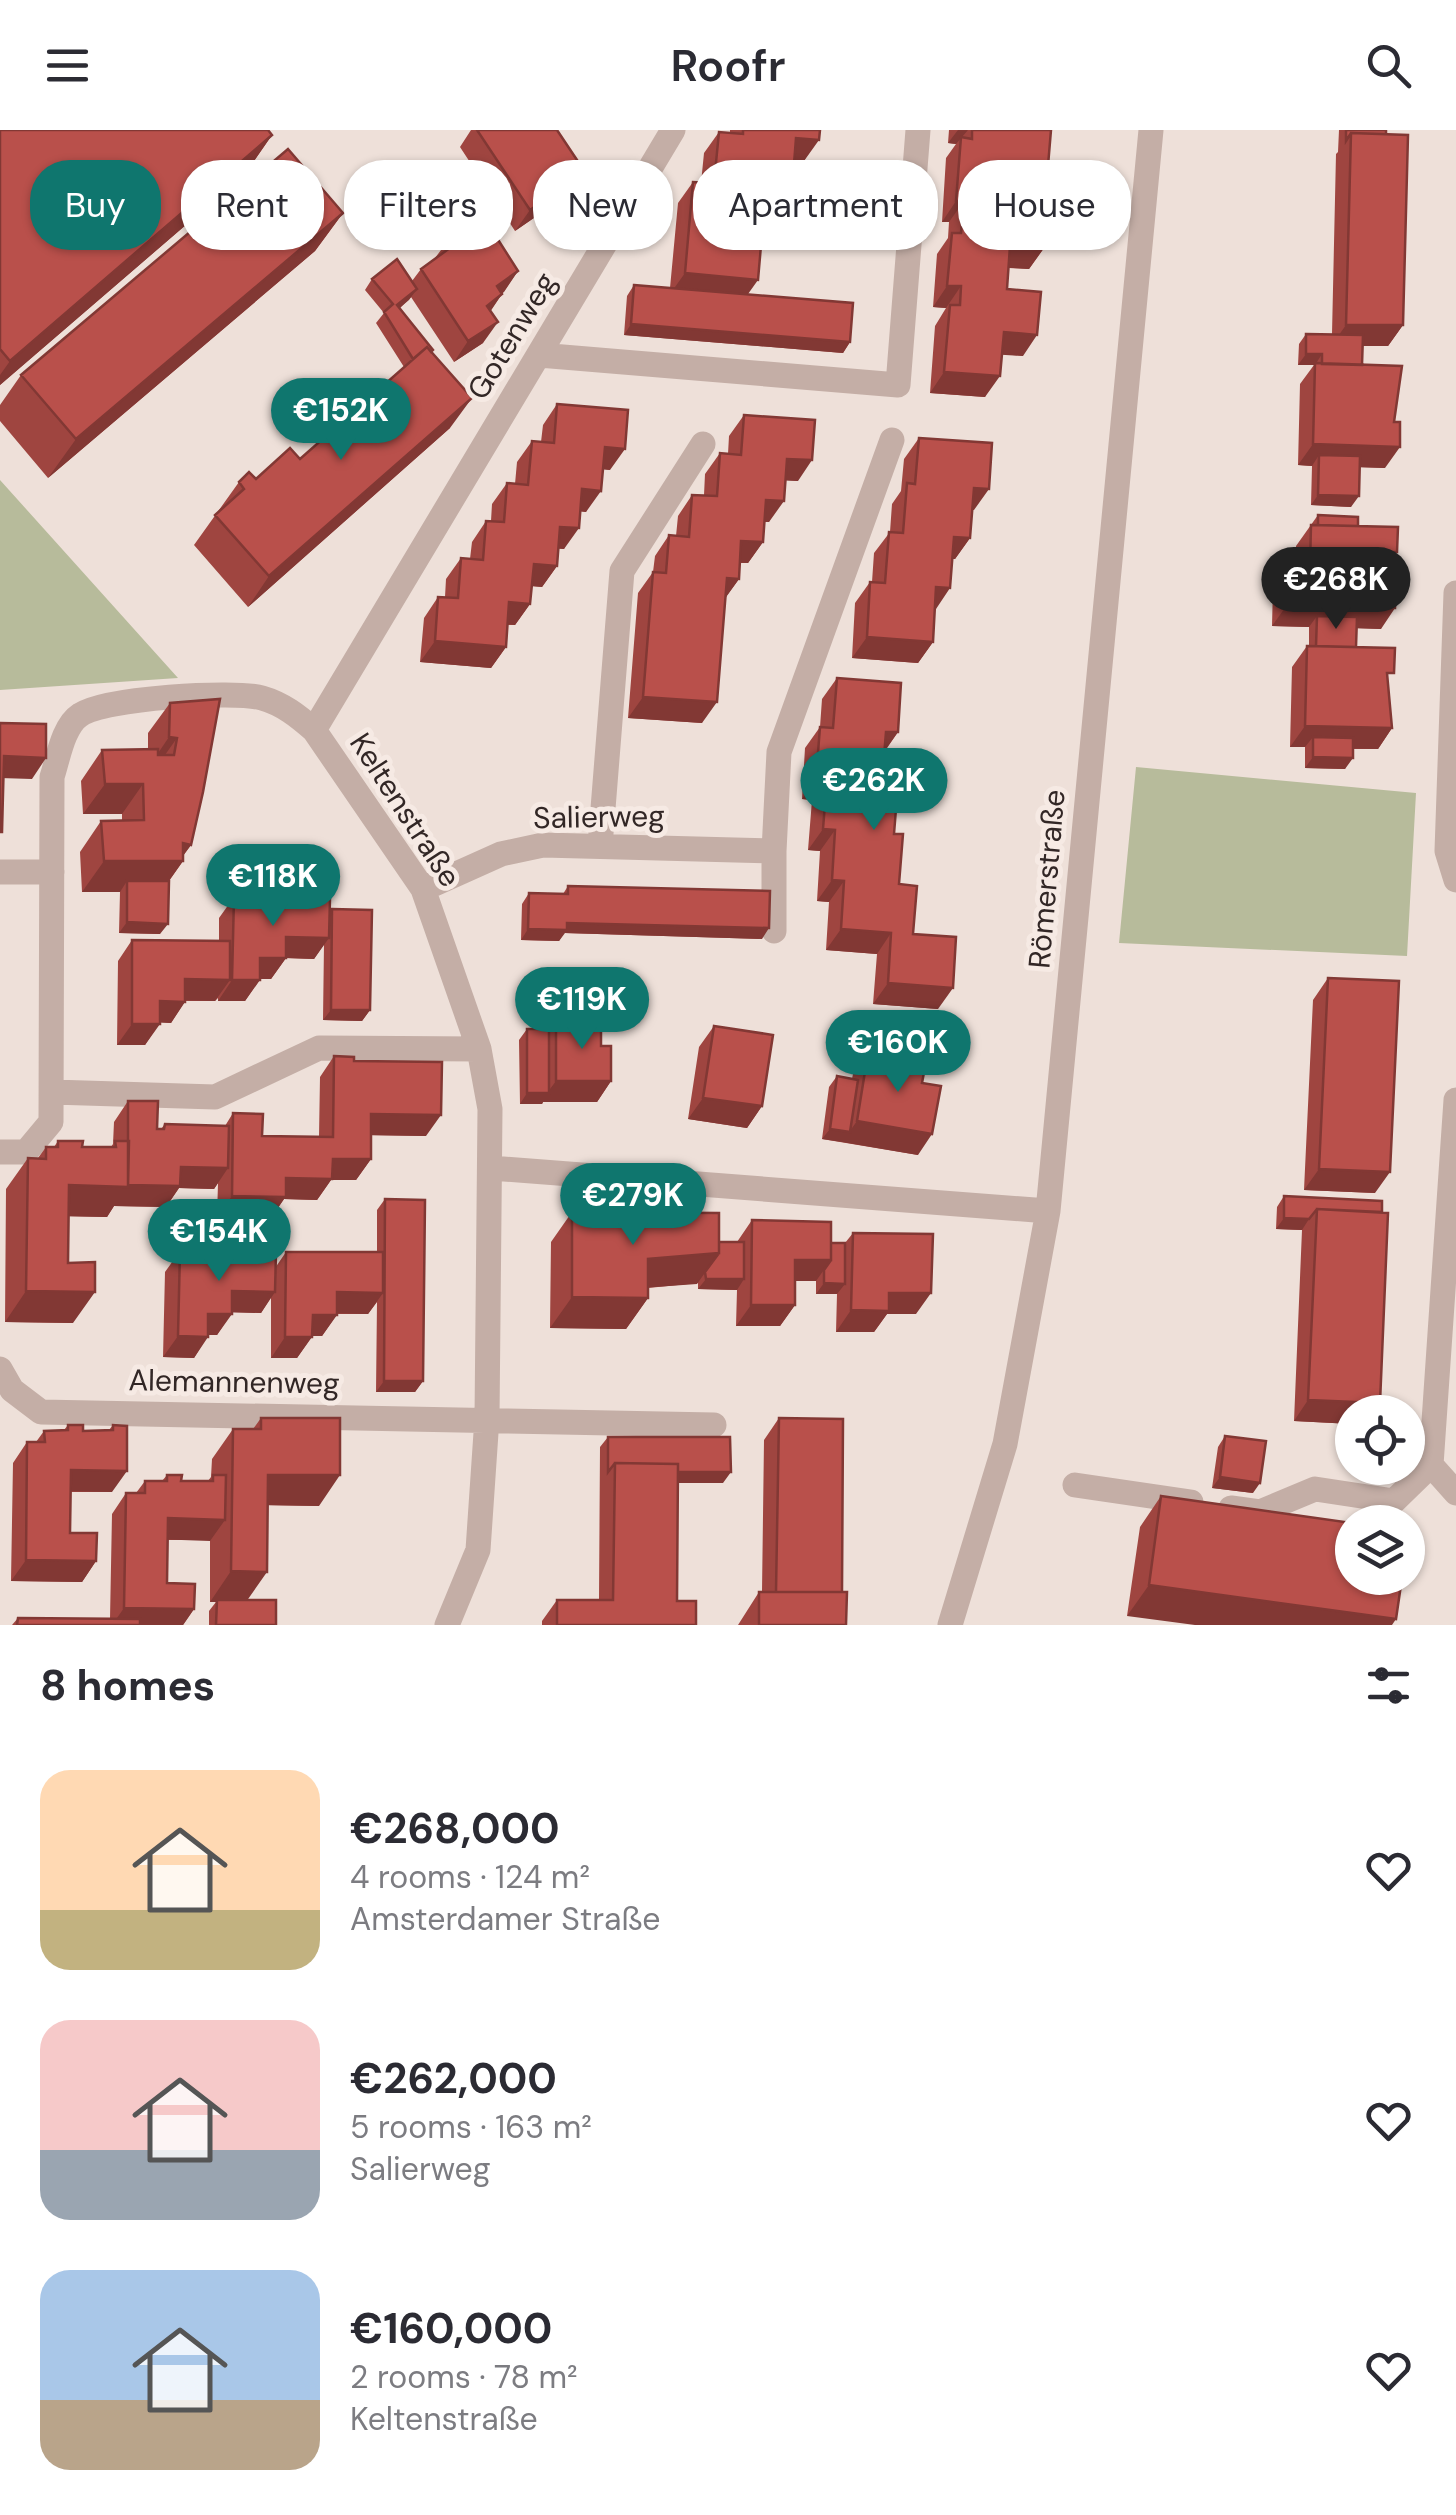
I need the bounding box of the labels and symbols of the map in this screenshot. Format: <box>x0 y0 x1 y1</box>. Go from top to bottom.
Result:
street label: Gotenweg <box>458 265 565 406</box>
pin: €152K <box>271 378 411 463</box>
pin: €268K <box>1266 547 1406 632</box>
street label: Keltenstraße <box>341 725 470 894</box>
pin: €262K <box>804 748 944 833</box>
street label: Römerstraße <box>1019 788 1074 970</box>
street label: Salierweg <box>533 796 665 837</box>
pin: €118K <box>203 844 343 929</box>
pin: €119K <box>512 967 652 1052</box>
pin: €160K <box>828 1010 968 1095</box>
pin: €279K <box>563 1163 703 1248</box>
pin: €154K <box>149 1199 289 1284</box>
street label: Alemannenweg <box>128 1360 340 1403</box>

